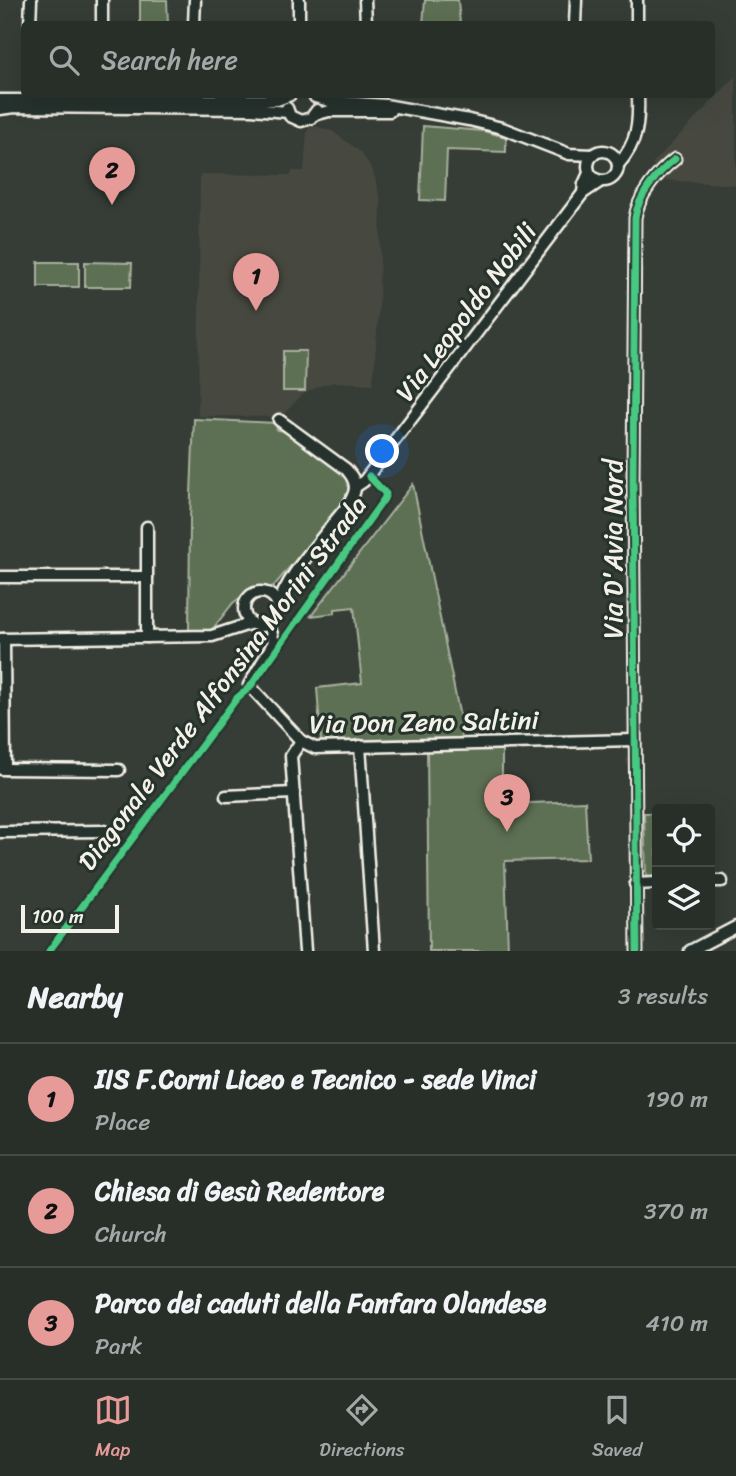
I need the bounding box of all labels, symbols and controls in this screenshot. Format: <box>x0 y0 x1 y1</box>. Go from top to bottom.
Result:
search box <box>21 21 715 98</box>
text: Search here <box>101 37 238 83</box>
icon: search <box>45 41 83 79</box>
pin: 2 <box>89 147 135 205</box>
street label: Via Leopoldo Nobili <box>383 212 550 412</box>
pin: 1 <box>233 253 279 311</box>
your location <box>365 434 399 468</box>
street label: Via D'Avia Nord <box>590 457 636 639</box>
street label: Diagonale Verde Alfonsina Morini Strada <box>65 485 379 881</box>
street label: Via Don Zeno Saltini <box>309 697 540 747</box>
pin: 3 <box>484 774 530 832</box>
map controls <box>652 804 715 930</box>
button: locate <box>652 804 715 867</box>
button: layers <box>652 867 715 930</box>
text: 100 m <box>32 900 84 933</box>
scale bar <box>21 902 119 934</box>
text: Nearby <box>28 970 123 1024</box>
text: 3 results <box>618 976 708 1017</box>
text: IIS F.Corni Liceo e Tecnico - sede Vinci <box>95 1056 536 1102</box>
text: 1 <box>46 1079 56 1120</box>
text: 190 m <box>646 1079 708 1120</box>
text: Place <box>95 1102 150 1143</box>
text: Chiesa di Gesù Redentore <box>95 1168 384 1214</box>
text: 2 <box>44 1191 58 1232</box>
text: 370 m <box>644 1191 708 1232</box>
text: Church <box>95 1214 167 1255</box>
text: Parco dei caduti della Fanfara Olandese <box>95 1280 546 1326</box>
text: 3 <box>45 1303 57 1344</box>
text: 410 m <box>646 1303 708 1344</box>
text: Park <box>95 1326 142 1367</box>
tab: Map <box>94 1391 132 1466</box>
tab: Directions <box>319 1391 405 1466</box>
tab: Saved <box>592 1391 642 1466</box>

